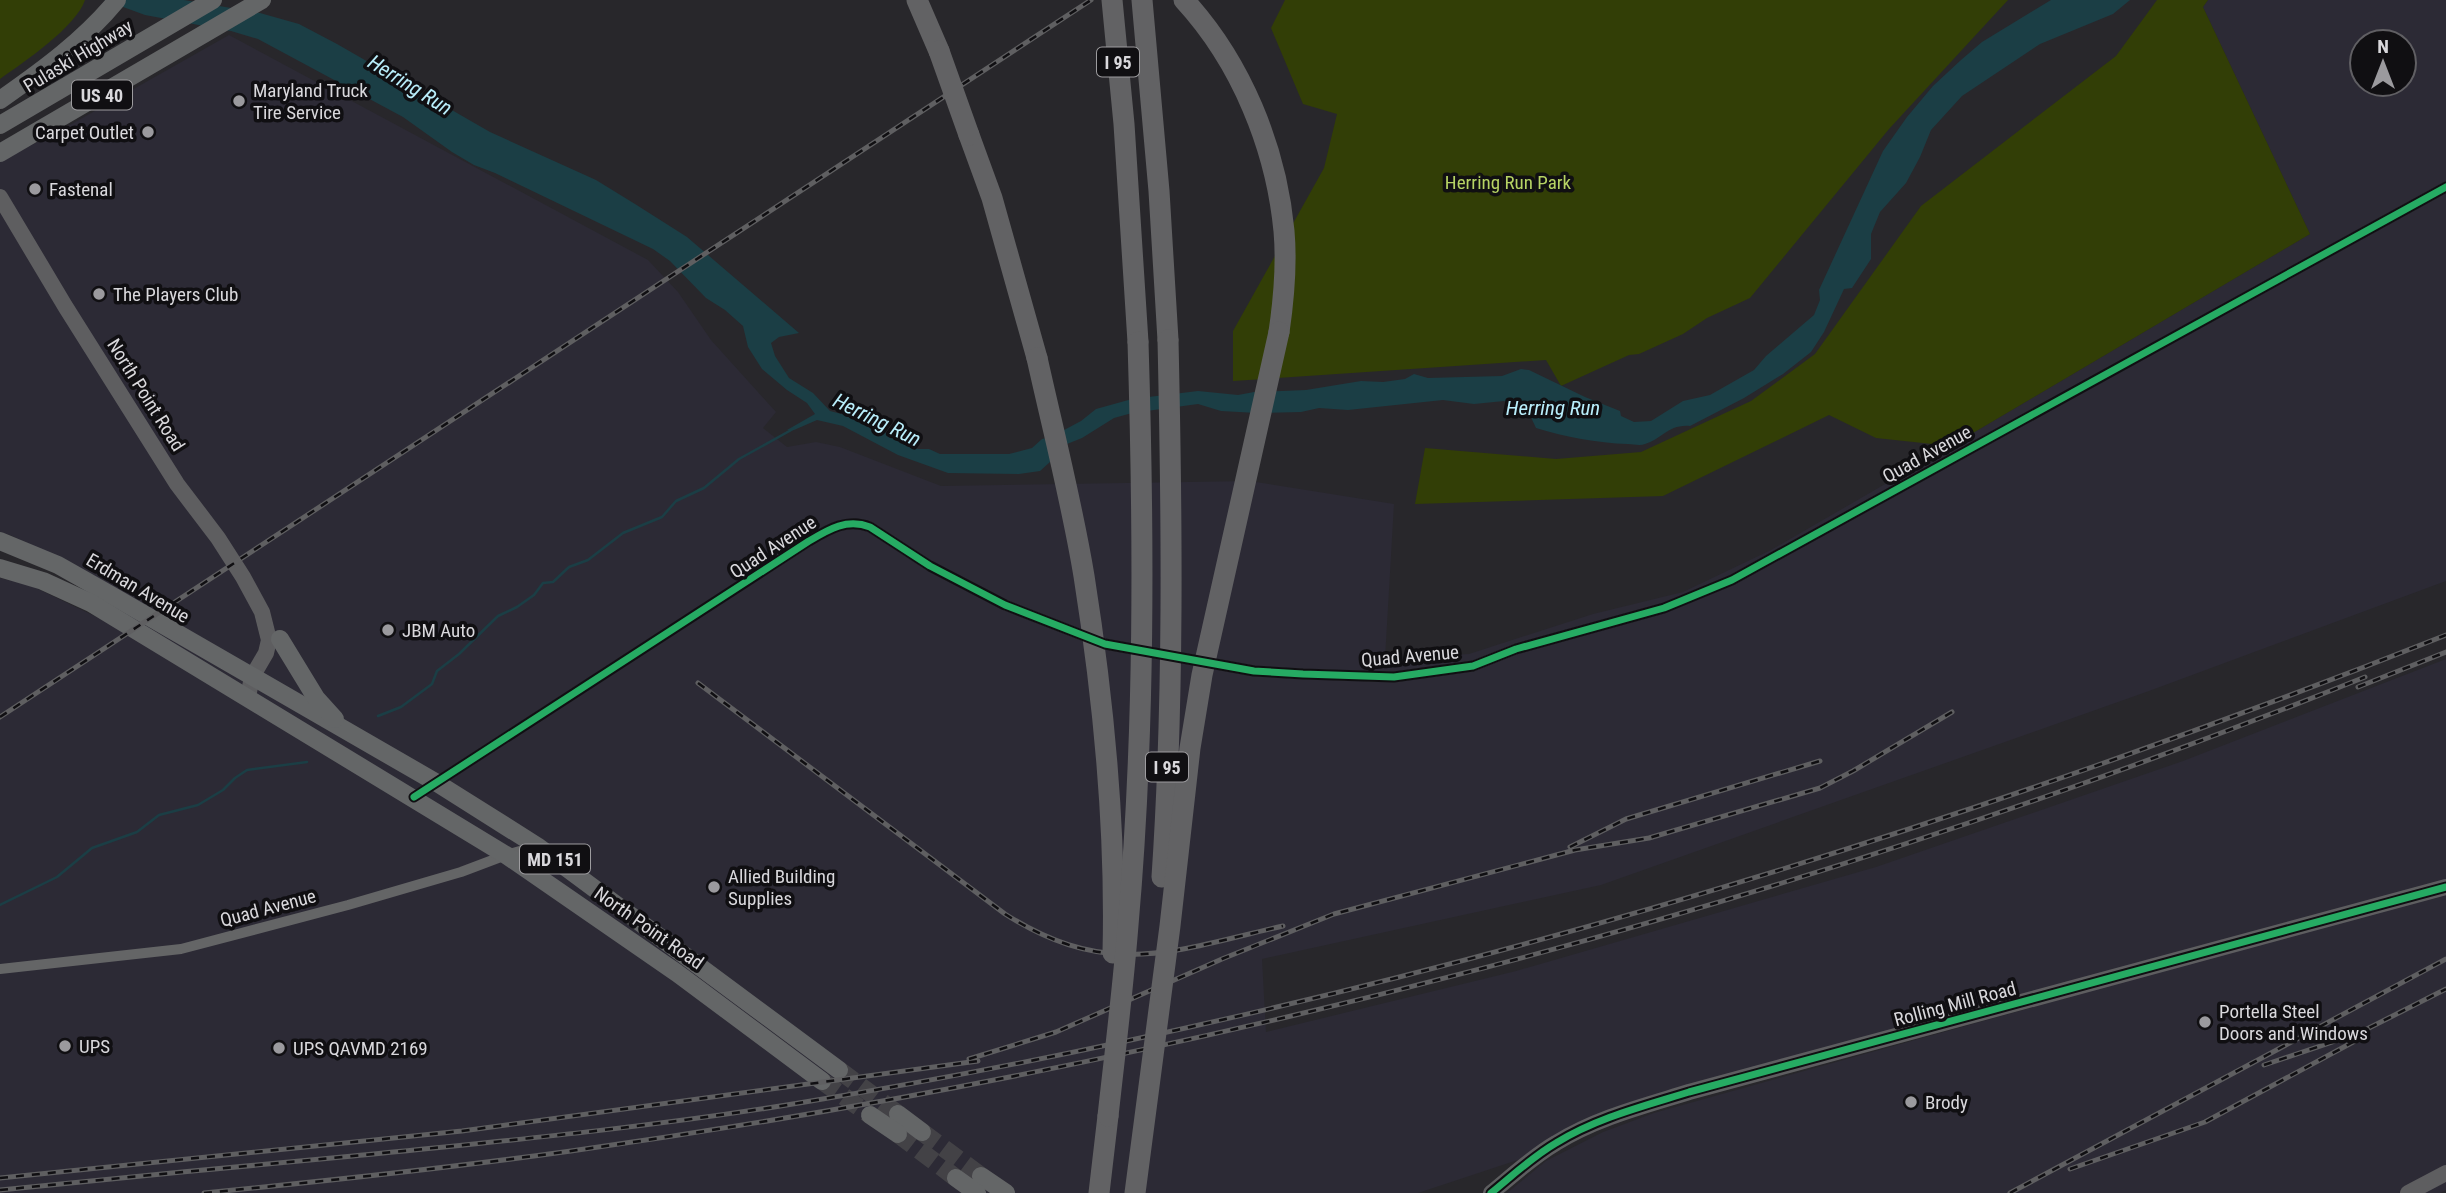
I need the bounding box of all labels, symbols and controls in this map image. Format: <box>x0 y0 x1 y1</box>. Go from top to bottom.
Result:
street label: Pulaski Highway <box>19 14 137 98</box>
north arrow <box>2348 28 2418 98</box>
text: N <box>2377 35 2389 58</box>
road number: I 95 <box>1097 48 1139 76</box>
water label: Herring Run <box>364 50 456 120</box>
place label: Maryland Truck Tire Service <box>253 79 368 124</box>
road number: US 40 <box>72 80 132 110</box>
marker: Maryland Truck Tire Service <box>231 93 247 109</box>
place label: Carpet Outlet <box>35 121 134 144</box>
marker: Carpet Outlet <box>140 124 156 140</box>
park label: Herring Run Park <box>1445 171 1572 194</box>
place label: Fastenal <box>49 178 113 201</box>
marker: Fastenal <box>27 181 43 197</box>
place label: The Players Club <box>113 283 238 306</box>
marker: The Players Club <box>91 286 107 302</box>
street label: North Point Road <box>102 334 190 456</box>
water label: Herring Run <box>829 389 925 451</box>
water label: Herring Run <box>1506 396 1600 420</box>
street label: Quad Avenue <box>1878 420 1976 488</box>
street label: Quad Avenue <box>726 511 821 583</box>
street label: Erdman Avenue <box>82 548 194 628</box>
place label: JBM Auto <box>402 619 475 642</box>
marker: JBM Auto <box>380 622 396 638</box>
street label: Quad Avenue <box>1360 640 1460 672</box>
road number: I 95 <box>1146 752 1188 782</box>
road number: MD 151 <box>520 844 590 874</box>
place label: Allied Building Supplies <box>728 865 835 910</box>
marker: Allied Building Supplies <box>706 879 722 895</box>
street label: North Point Road <box>590 882 708 974</box>
street label: Quad Avenue <box>218 884 318 932</box>
street label: Rolling Mill Road <box>1891 977 2019 1031</box>
place label: Portella Steel Doors and Windows <box>2219 1000 2368 1045</box>
marker: Portella Steel Doors and Windows <box>2197 1014 2213 1030</box>
place label: UPS <box>79 1035 110 1058</box>
place label: UPS QAVMD 2169 <box>293 1037 428 1060</box>
marker: UPS <box>57 1038 73 1054</box>
marker: UPS QAVMD 2169 <box>271 1040 287 1056</box>
place label: Brody <box>1925 1091 1968 1114</box>
marker: Brody <box>1903 1094 1919 1110</box>

